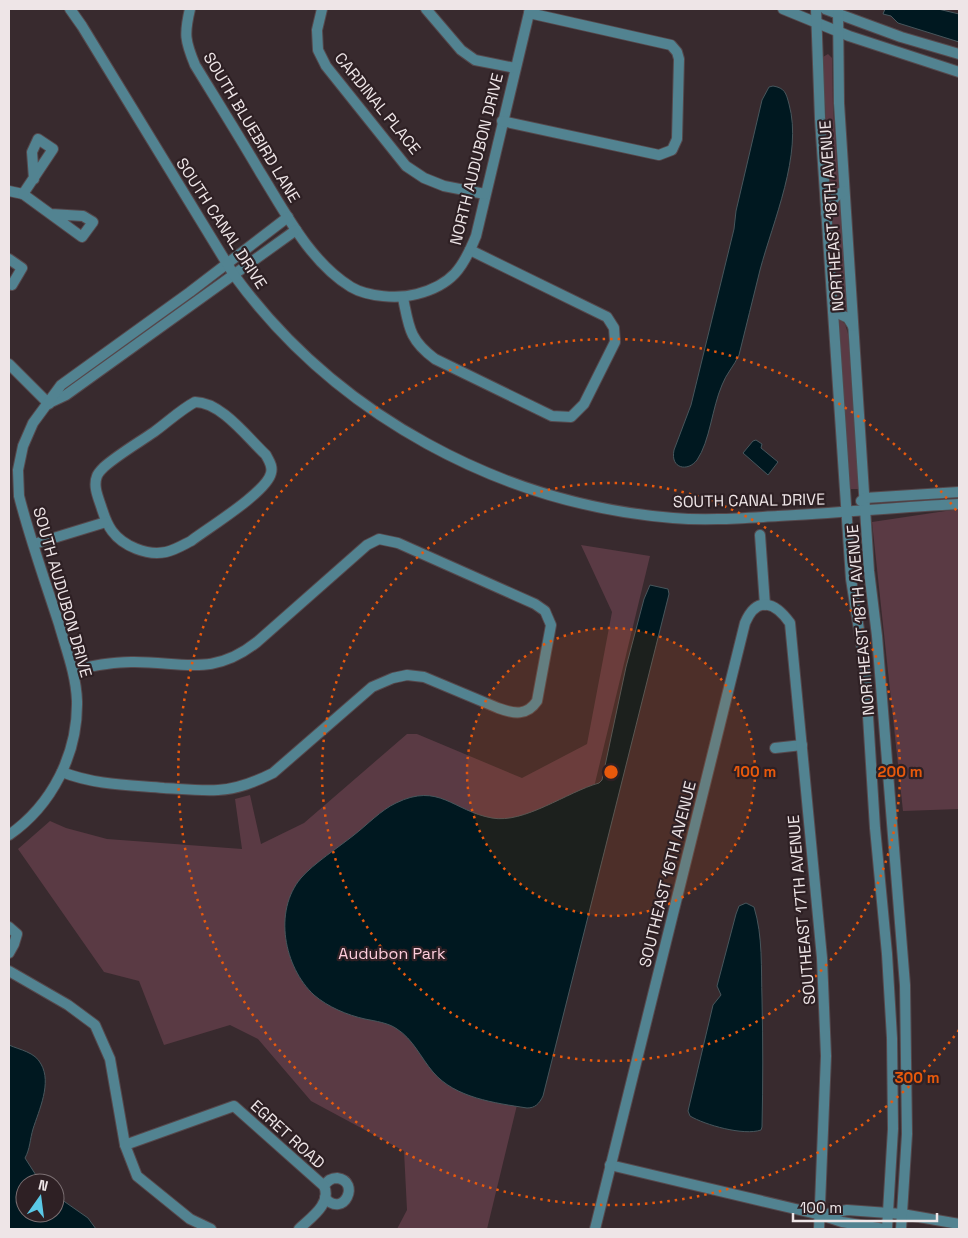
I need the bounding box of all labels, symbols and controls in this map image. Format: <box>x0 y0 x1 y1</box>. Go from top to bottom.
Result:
street label: SOUTH BLUEBIRD LANE <box>198 48 305 206</box>
street label: CARDINAL PLACE <box>330 48 425 159</box>
street label: NORTH AUDUBON DRIVE <box>445 71 508 247</box>
street label: NORTHEAST 18TH AVENUE <box>814 120 849 312</box>
street label: SOUTH CANAL DRIVE <box>171 154 272 293</box>
street label: SOUTH CANAL DRIVE <box>673 489 825 512</box>
street label: SOUTH AUDUBON DRIVE <box>28 505 97 680</box>
street label: NORTHEAST 18TH AVENUE <box>842 524 879 716</box>
text: 100 m <box>734 762 776 781</box>
text: 200 m <box>878 762 922 781</box>
centre of rings <box>602 763 620 781</box>
street label: SOUTHEAST 16TH AVENUE <box>634 779 701 969</box>
street label: SOUTHEAST 17TH AVENUE <box>783 814 820 1006</box>
park label: Audubon Park <box>338 943 446 964</box>
text: 300 m <box>894 1068 940 1087</box>
street label: EGRET ROAD <box>246 1095 329 1173</box>
north arrow <box>15 1173 65 1223</box>
text: N <box>36 1176 50 1195</box>
scale bar <box>793 1190 937 1222</box>
text: 100 m <box>800 1198 842 1217</box>

